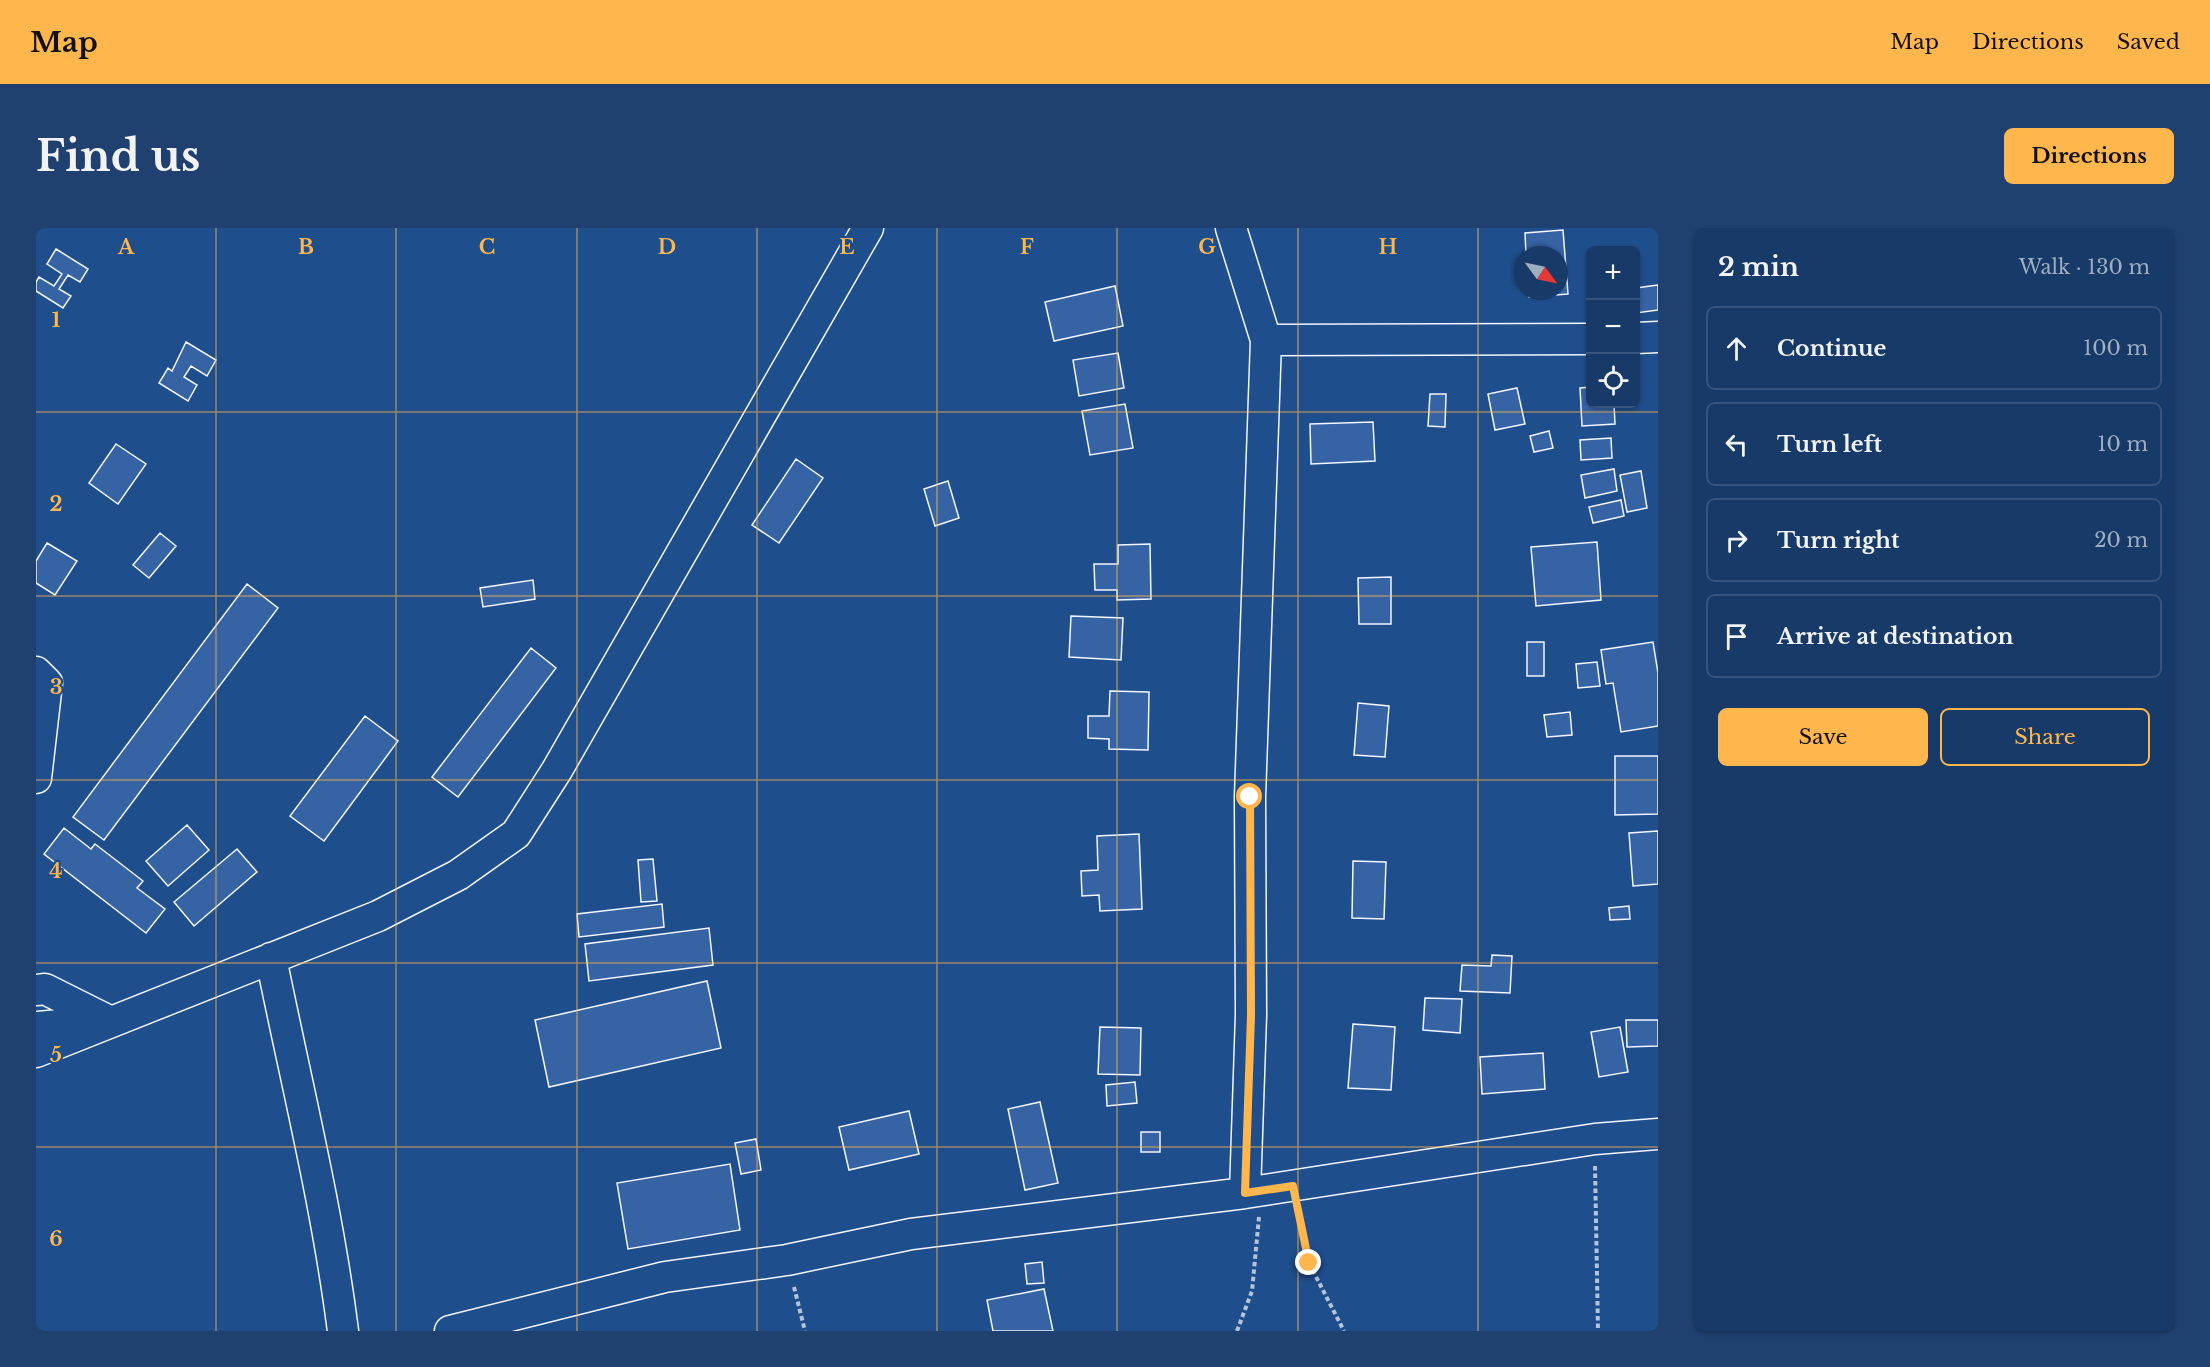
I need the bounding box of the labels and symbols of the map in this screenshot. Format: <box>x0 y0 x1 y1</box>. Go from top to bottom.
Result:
text: A <box>117 235 135 259</box>
text: B <box>298 235 314 259</box>
text: C <box>479 235 495 259</box>
text: D <box>658 235 676 259</box>
text: E <box>839 235 855 259</box>
text: F <box>1020 235 1034 259</box>
text: G <box>1198 235 1216 259</box>
text: H <box>1379 235 1398 259</box>
north arrow <box>1514 246 1568 300</box>
text: 1 <box>52 308 61 332</box>
text: 2 <box>49 492 63 516</box>
text: 3 <box>50 675 62 699</box>
route start <box>1236 783 1262 809</box>
text: 4 <box>49 859 63 883</box>
text: 5 <box>50 1043 62 1067</box>
text: 6 <box>49 1227 63 1251</box>
route end <box>1295 1249 1321 1275</box>

